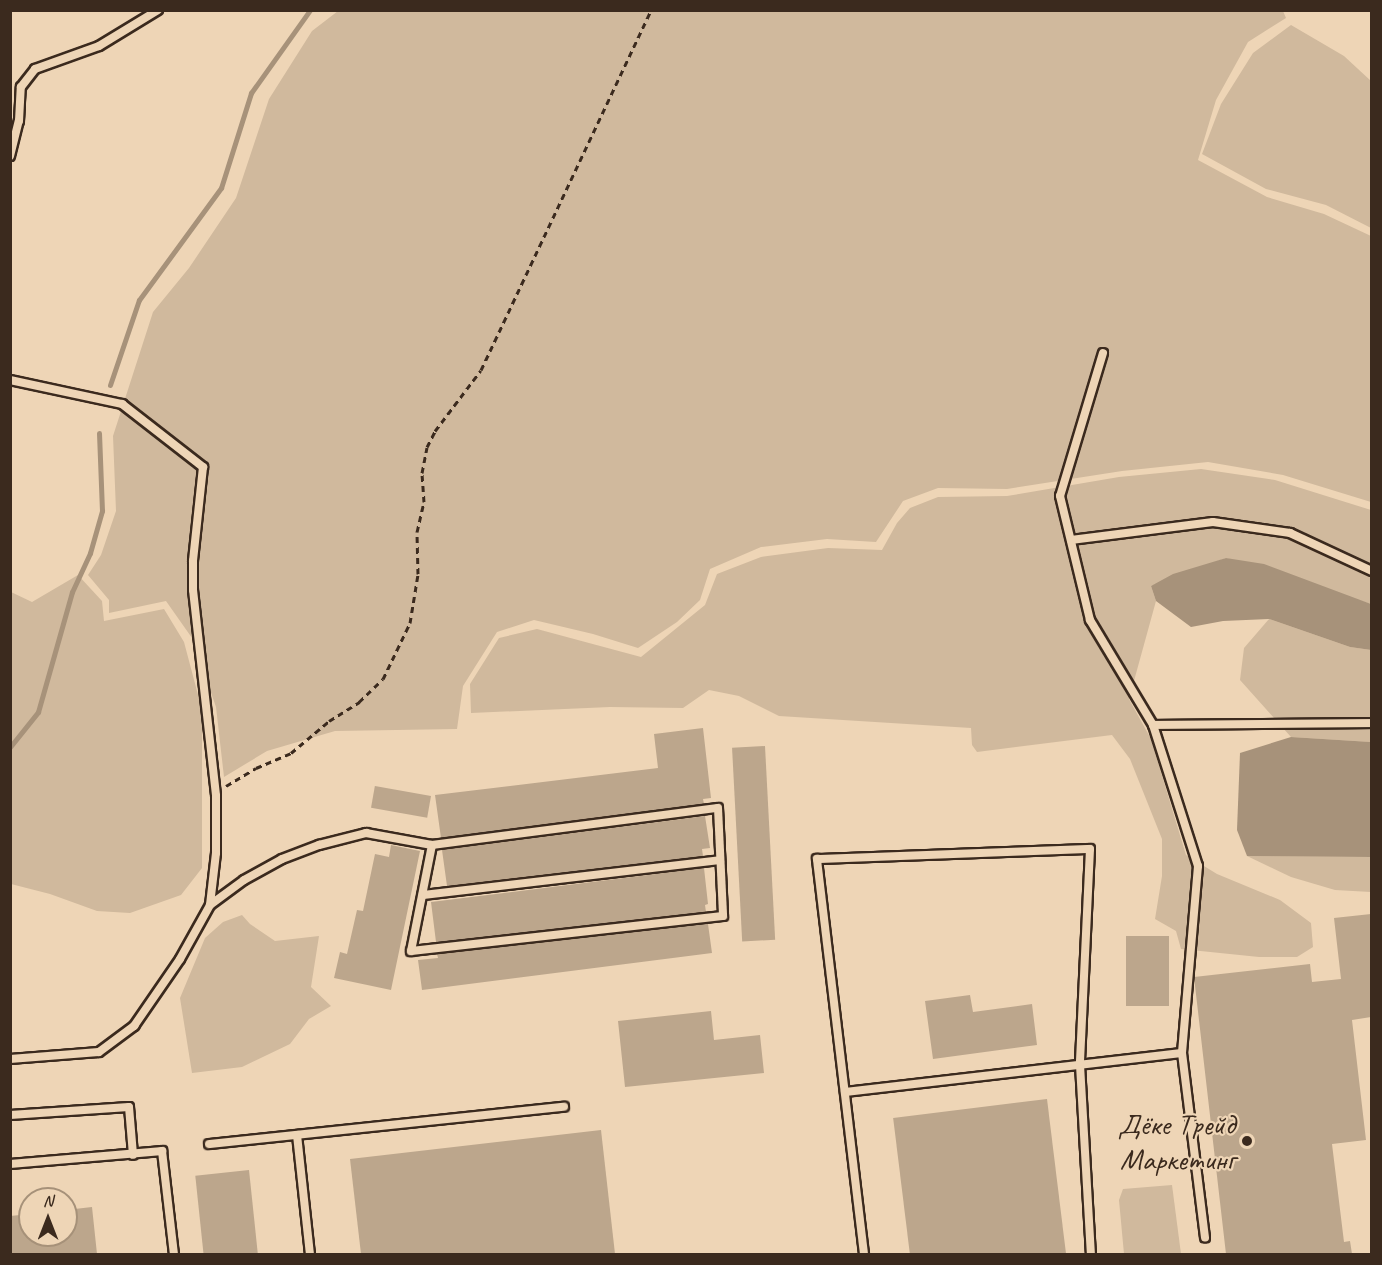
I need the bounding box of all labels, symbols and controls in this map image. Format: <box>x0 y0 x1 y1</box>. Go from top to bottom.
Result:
place label: Дёке Трейд Маркетинг <box>1120 1106 1235 1176</box>
marker: Дёке Трейд Маркетинг <box>1240 1134 1254 1148</box>
north arrow <box>18 1187 78 1247</box>
text: N <box>43 1191 53 1211</box>

